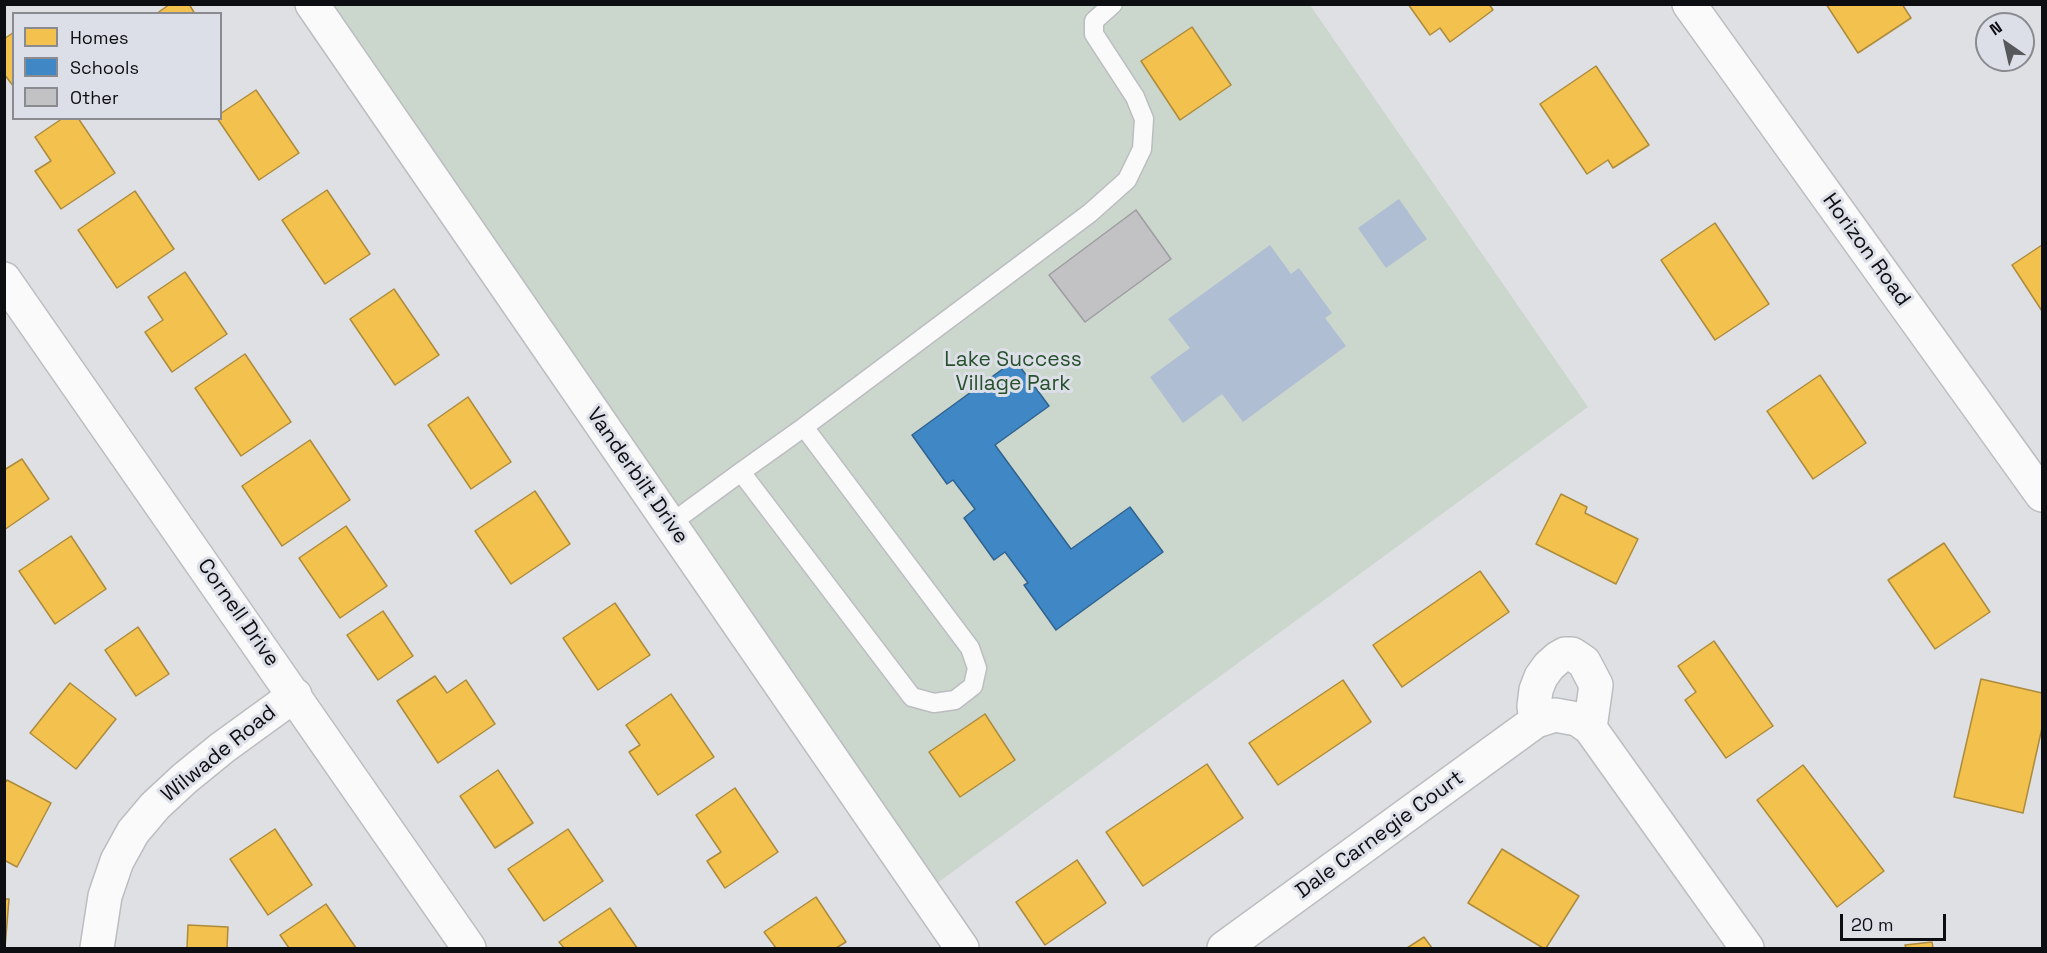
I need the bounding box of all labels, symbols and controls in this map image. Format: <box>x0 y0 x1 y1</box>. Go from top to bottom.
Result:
legend <box>12 12 222 120</box>
north arrow <box>1975 12 2035 72</box>
text: N <box>1985 17 2006 40</box>
text: Homes <box>70 26 129 49</box>
text: Schools <box>70 56 139 79</box>
text: Other <box>70 86 119 109</box>
street label: Horizon Road <box>1817 189 1915 311</box>
park label: Lake Success Village Park <box>944 347 1082 397</box>
street label: Vanderbilt Drive <box>581 403 693 549</box>
street label: Cornell Drive <box>192 554 284 672</box>
street label: Wilwade Road <box>157 700 281 808</box>
street label: Dale Carnegie Court <box>1291 766 1469 904</box>
scale bar <box>1843 902 1950 940</box>
text: 20 m <box>1851 913 1894 936</box>

